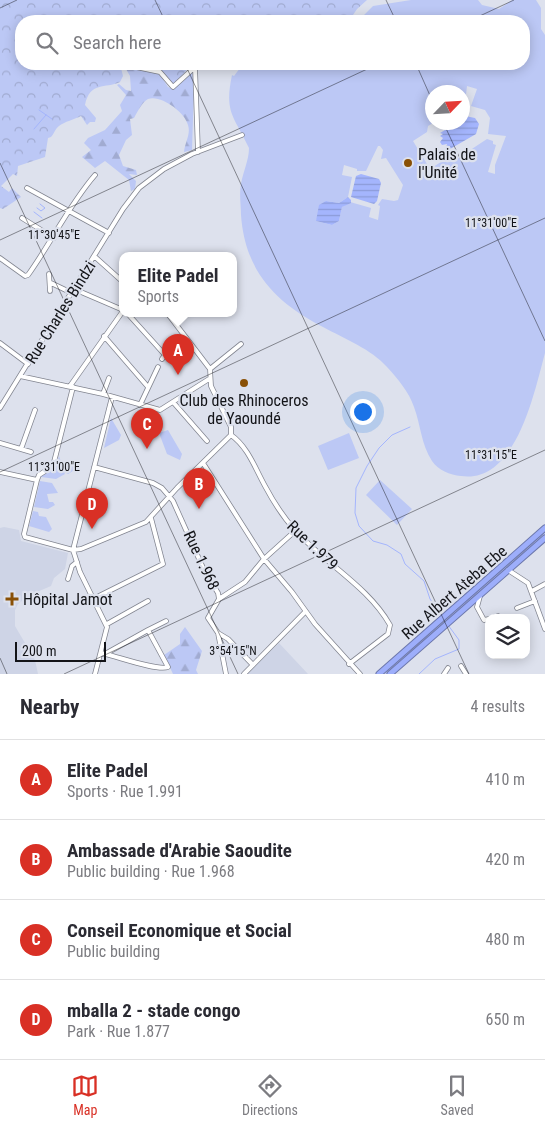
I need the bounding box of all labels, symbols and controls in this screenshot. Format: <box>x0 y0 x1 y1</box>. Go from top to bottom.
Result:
search box <box>15 15 530 70</box>
icon: search <box>33 29 61 57</box>
text: Search here <box>73 31 161 54</box>
north arrow <box>425 85 470 130</box>
place label: Palais de l'Unité <box>418 145 476 182</box>
marker: Palais de l'Unité <box>402 157 414 169</box>
text: 11°31'00"E <box>465 216 517 230</box>
text: 11°30'45"E <box>28 228 80 242</box>
popup <box>119 252 237 317</box>
street label: Rue Charles Bindzi <box>21 257 100 367</box>
text: Elite Padel <box>137 264 219 287</box>
text: Sports <box>137 287 179 306</box>
pin: A <box>162 334 194 375</box>
marker: Club des Rhinoceros de Yaoundé <box>238 377 250 389</box>
place label: Club des Rhinoceros de Yaoundé <box>179 391 309 428</box>
your location <box>350 399 376 425</box>
pin: C <box>131 408 163 449</box>
text: 11°31'15"E <box>465 448 517 462</box>
text: 11°31'00"E <box>28 460 80 474</box>
pin: B <box>183 468 215 509</box>
pin: D <box>76 488 108 529</box>
street label: Rue 1.979 <box>283 517 342 574</box>
street label: Rue 1.968 <box>180 528 224 593</box>
street label: Rue Albert Ateba Ebe <box>398 541 511 643</box>
place label: Hôpital Jamot <box>23 590 113 609</box>
marker: Hôpital Jamot <box>5 592 19 606</box>
map controls <box>485 614 530 659</box>
button: layers <box>485 614 530 659</box>
scale bar <box>15 639 106 662</box>
text: 200 m <box>22 643 57 659</box>
text: 3°54'15"N <box>209 644 257 658</box>
text: Nearby <box>20 695 79 719</box>
text: 4 results <box>470 697 525 716</box>
text: Elite Padel <box>67 759 148 782</box>
text: A <box>31 770 41 789</box>
text: 410 m <box>486 770 525 789</box>
text: Sports · Rue 1.991 <box>67 782 183 801</box>
text: Ambassade d'Arabie Saoudite <box>67 839 292 862</box>
text: B <box>32 850 40 869</box>
text: 420 m <box>486 850 525 869</box>
text: Public building · Rue 1.968 <box>67 862 235 881</box>
text: Conseil Economique et Social <box>67 919 292 942</box>
text: C <box>31 930 41 949</box>
text: 480 m <box>486 930 525 949</box>
text: Public building <box>67 942 160 961</box>
text: mballa 2 - stade congo <box>67 999 240 1022</box>
text: D <box>31 1010 41 1029</box>
text: 650 m <box>486 1010 525 1029</box>
text: Park · Rue 1.877 <box>67 1022 170 1041</box>
tab: Map <box>71 1072 99 1118</box>
tab: Directions <box>242 1072 298 1118</box>
tab: Saved <box>440 1072 474 1118</box>

